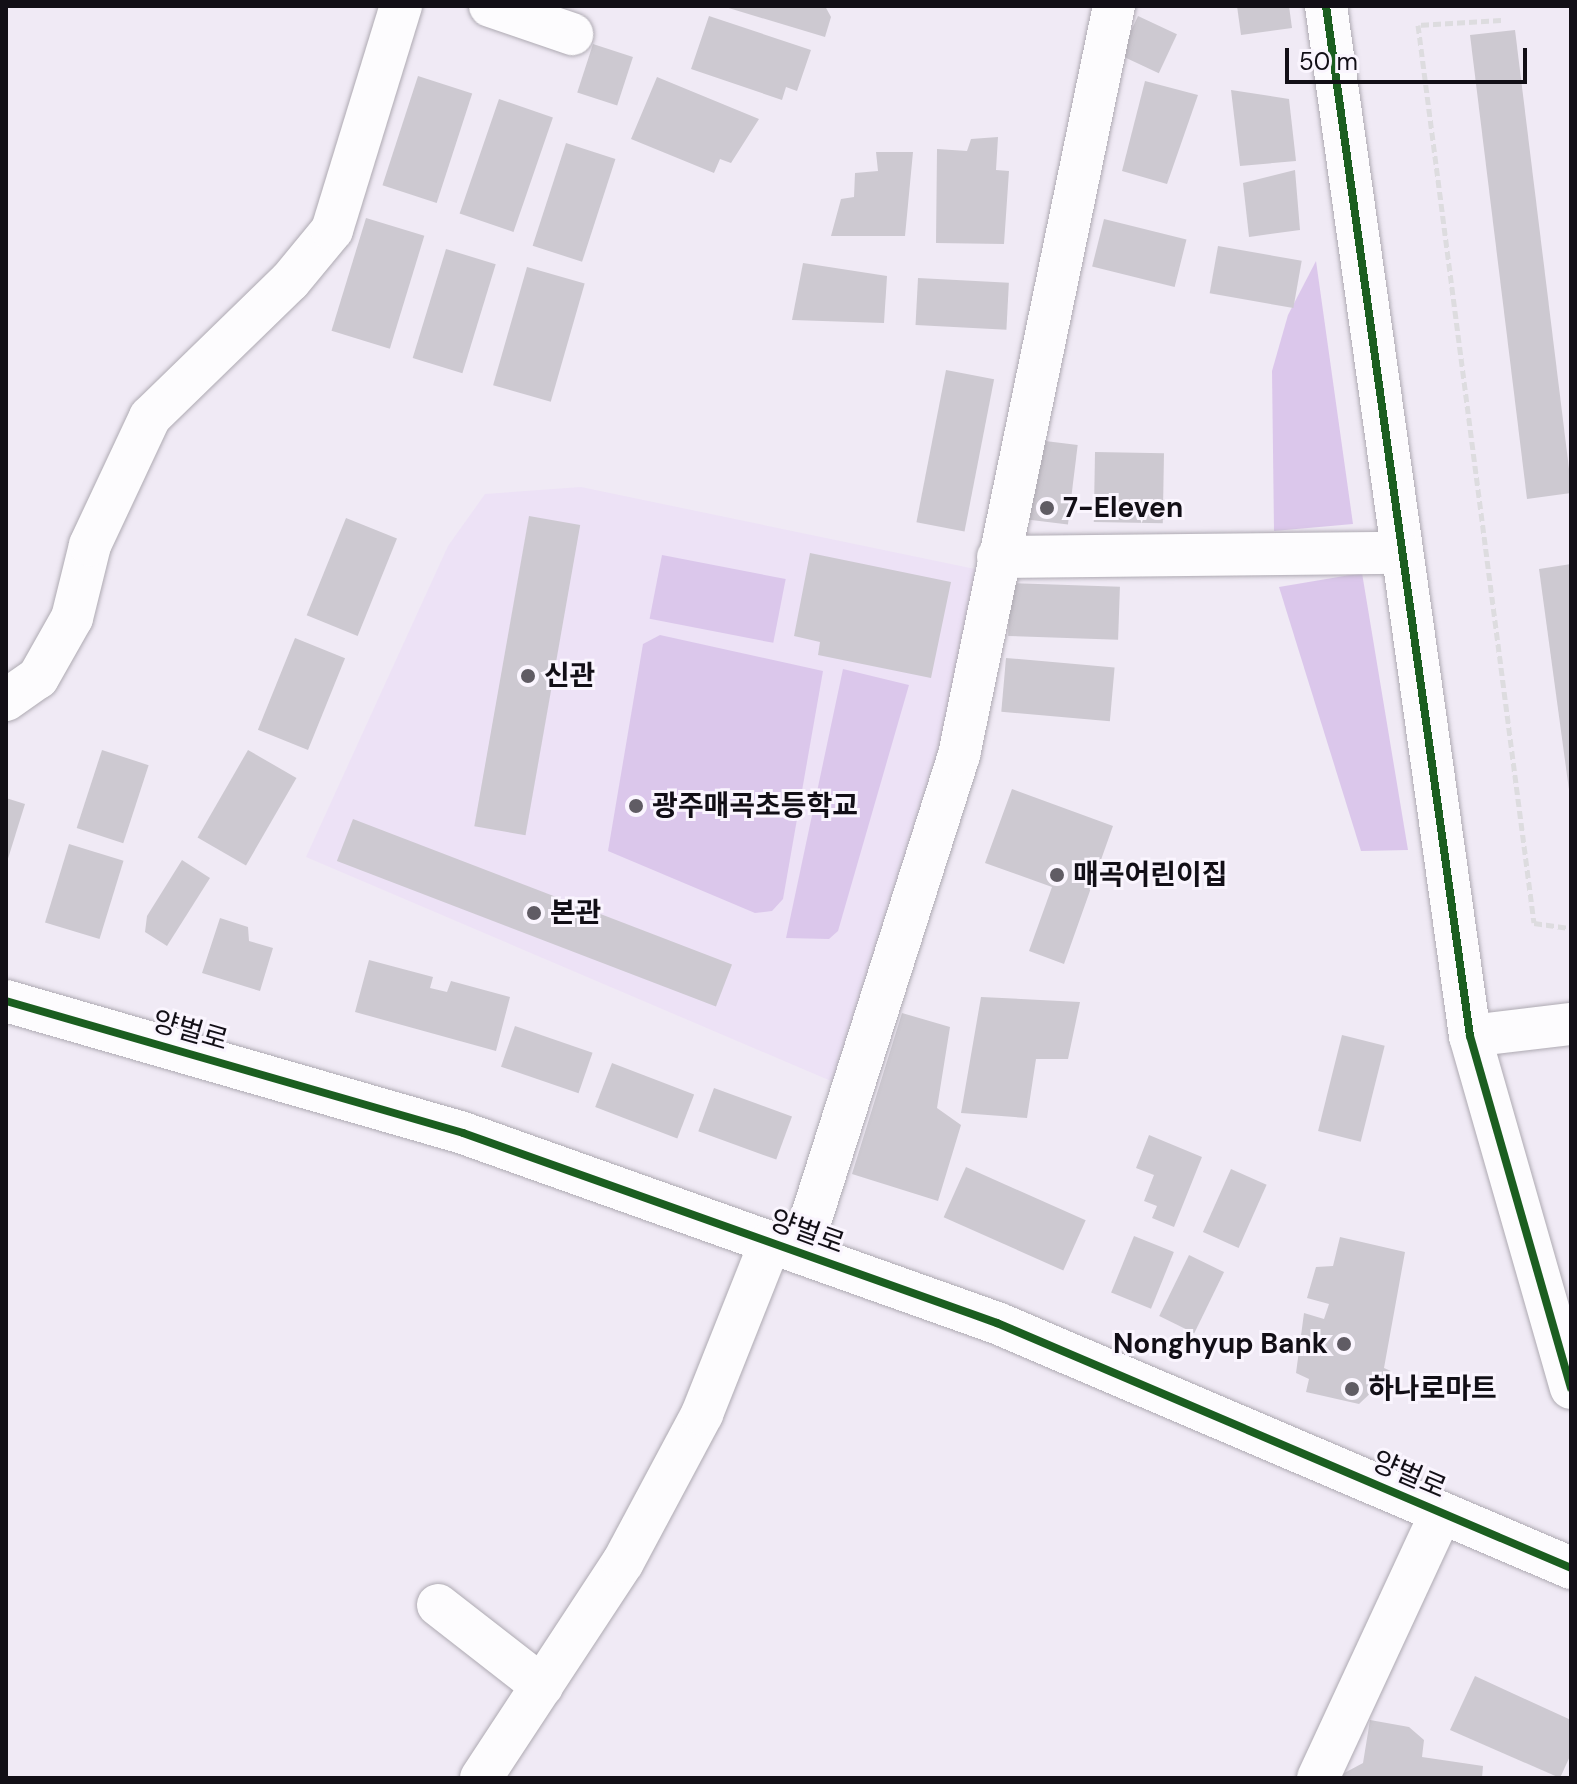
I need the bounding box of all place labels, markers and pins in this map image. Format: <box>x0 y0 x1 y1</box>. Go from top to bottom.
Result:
place label: 7-Eleven <box>1063 491 1183 525</box>
marker: 7-Eleven <box>1038 499 1056 517</box>
place label: 신관 <box>544 659 596 693</box>
marker: 신관 <box>519 667 537 685</box>
place label: 광주매곡초등학교 <box>652 789 858 823</box>
marker: 광주매곡초등학교 <box>627 797 645 815</box>
place label: 매곡어린이집 <box>1073 858 1228 892</box>
marker: 매곡어린이집 <box>1048 866 1066 884</box>
place label: 본관 <box>550 896 602 930</box>
marker: 본관 <box>525 904 543 922</box>
place label: Nonghyup Bank <box>1113 1327 1328 1361</box>
marker: Nonghyup Bank <box>1335 1335 1353 1353</box>
place label: 하나로마트 <box>1368 1372 1497 1406</box>
marker: 하나로마트 <box>1343 1380 1361 1398</box>

